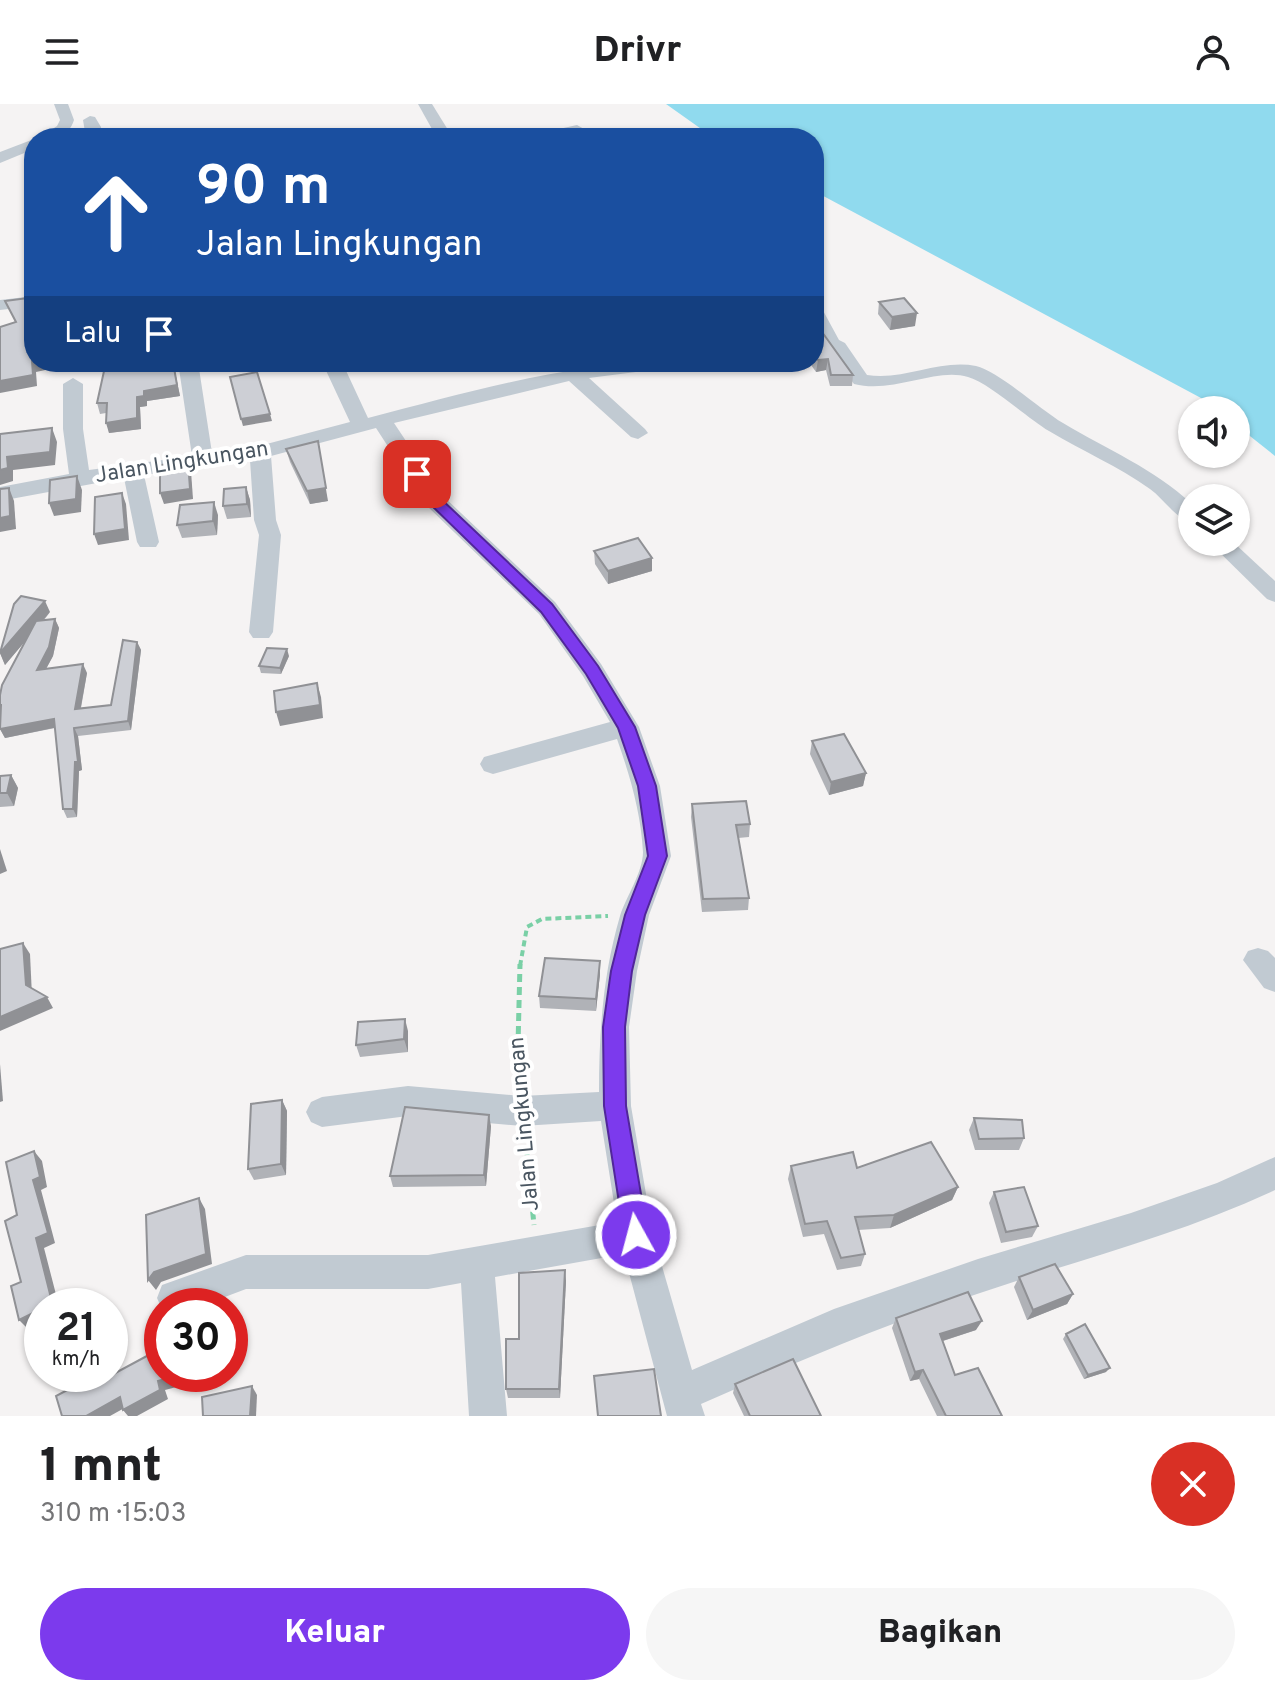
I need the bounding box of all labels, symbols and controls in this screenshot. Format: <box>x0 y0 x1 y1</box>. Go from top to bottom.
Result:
text: Drivr <box>594 29 681 75</box>
icon: menu <box>40 30 84 74</box>
icon: person <box>1191 30 1235 74</box>
text: 90 m <box>196 154 331 224</box>
icon: ahead <box>64 160 168 264</box>
text: Jalan Lingkungan <box>196 223 483 269</box>
icon: arrive <box>137 312 181 356</box>
text: Lalu <box>64 316 121 353</box>
map controls <box>1178 396 1250 556</box>
button: sound <box>1178 396 1250 468</box>
street label: Jalan Lingkungan <box>93 436 271 490</box>
pin <box>383 440 451 508</box>
icon: arrive <box>395 452 439 496</box>
button: layers <box>1178 484 1250 556</box>
street label: Jalan Lingkungan <box>504 1036 546 1212</box>
position arrow <box>594 1193 678 1277</box>
speed limit sign: 30 <box>144 1288 248 1392</box>
text: 21 <box>56 1305 96 1355</box>
text: km/h <box>52 1347 100 1373</box>
text: 1 mnt <box>40 1438 162 1498</box>
button: close <box>1151 1442 1235 1526</box>
text: 310 m · 15:03 <box>40 1498 186 1531</box>
button: Keluar <box>40 1588 630 1680</box>
button: Bagikan <box>646 1588 1235 1680</box>

